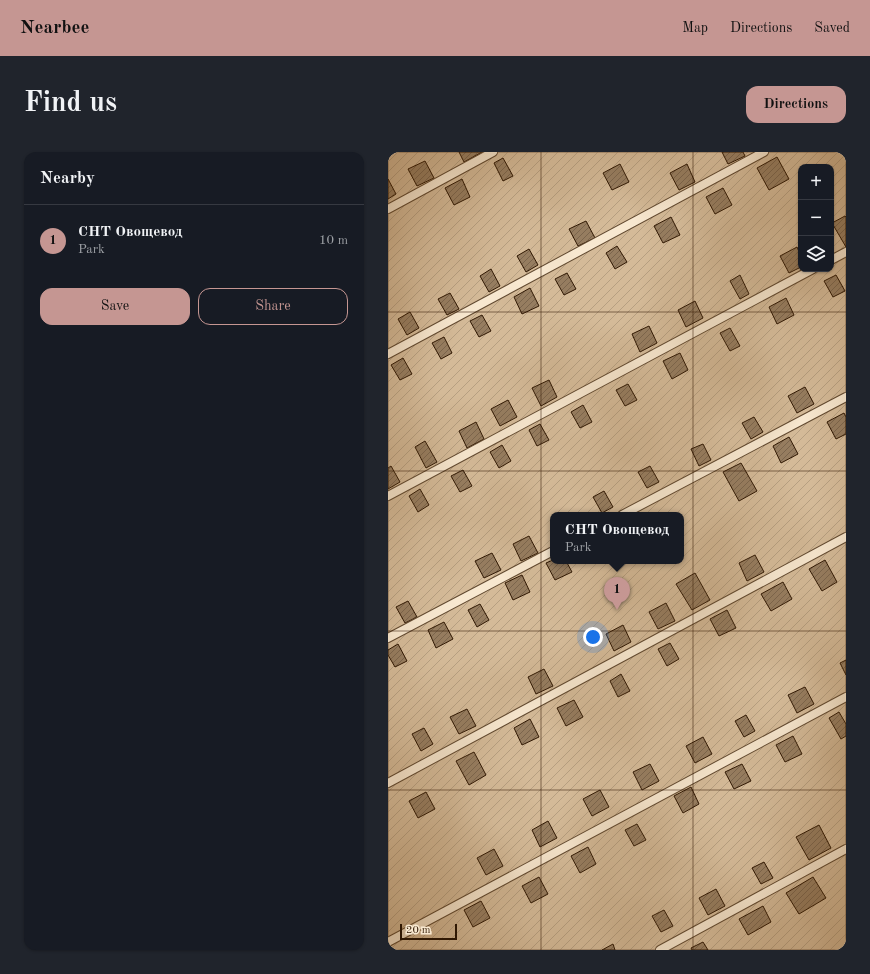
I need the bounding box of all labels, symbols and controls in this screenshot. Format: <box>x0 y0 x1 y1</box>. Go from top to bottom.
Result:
text: Nearbee <box>20 19 89 38</box>
text: Map <box>682 21 708 35</box>
text: Directions <box>730 21 792 35</box>
text: Saved <box>814 21 850 35</box>
button: Directions <box>746 86 846 123</box>
text: Find us <box>24 90 117 118</box>
map controls <box>798 164 834 272</box>
button: + <box>798 164 834 200</box>
text: Nearby <box>40 170 95 187</box>
button: − <box>798 200 834 236</box>
text: СНТ Овощевод <box>78 225 183 240</box>
text: 1 <box>49 234 57 247</box>
text: 10 m <box>319 234 348 247</box>
button: layers <box>798 236 834 272</box>
text: Park <box>78 243 105 256</box>
button: Save <box>40 288 190 325</box>
button: Share <box>198 288 348 325</box>
popup <box>550 512 684 564</box>
text: СНТ Овощевод <box>565 523 669 538</box>
text: Park <box>565 541 592 554</box>
pin: 1 <box>604 577 630 610</box>
your location <box>583 627 603 647</box>
scale bar <box>400 922 457 941</box>
text: 20 m <box>406 925 431 936</box>

